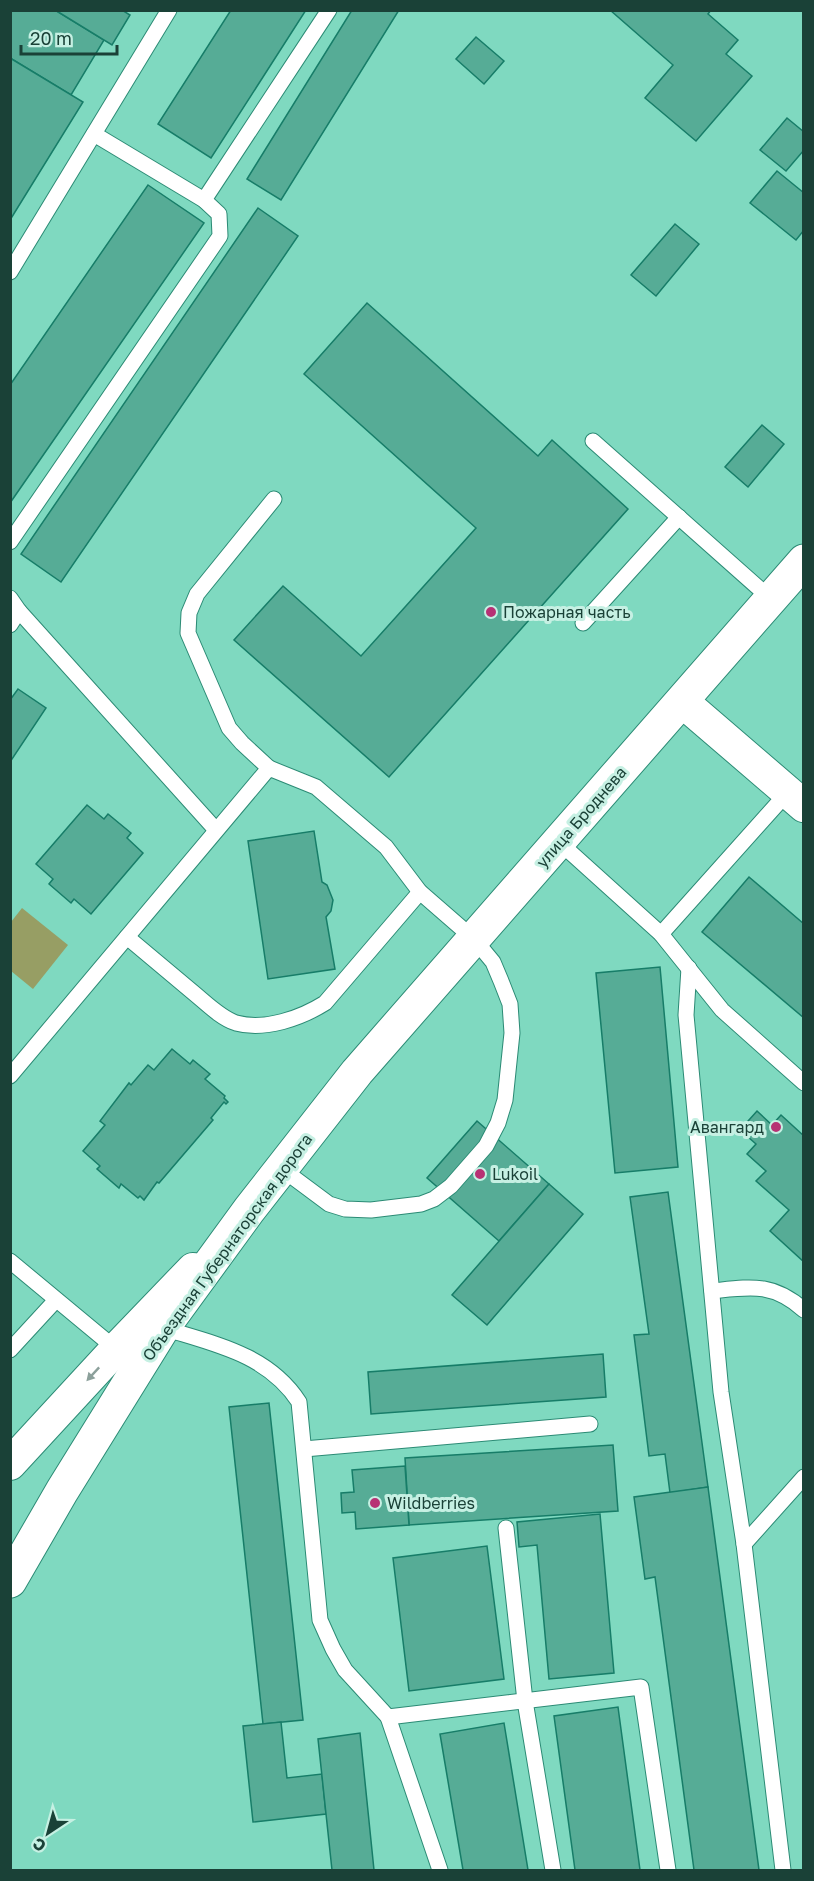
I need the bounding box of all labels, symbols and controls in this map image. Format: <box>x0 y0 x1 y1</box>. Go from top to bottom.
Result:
scale bar <box>21 18 117 56</box>
text: 20 m <box>30 27 72 49</box>
place label: Пожарная часть <box>503 602 631 622</box>
marker: Пожарная часть <box>484 605 498 619</box>
street label: улица Броднева <box>532 762 630 872</box>
place label: Авангард <box>690 1117 764 1137</box>
marker: Авангард <box>769 1120 783 1134</box>
street label: Объездная Губернаторская дорога <box>138 1129 316 1365</box>
place label: Lukoil <box>492 1164 538 1184</box>
marker: Lukoil <box>473 1167 487 1181</box>
one-way arrow <box>87 1366 100 1381</box>
place label: Wildberries <box>387 1493 475 1513</box>
marker: Wildberries <box>368 1496 382 1510</box>
north arrow <box>18 1803 78 1863</box>
text: С <box>29 1834 50 1857</box>

